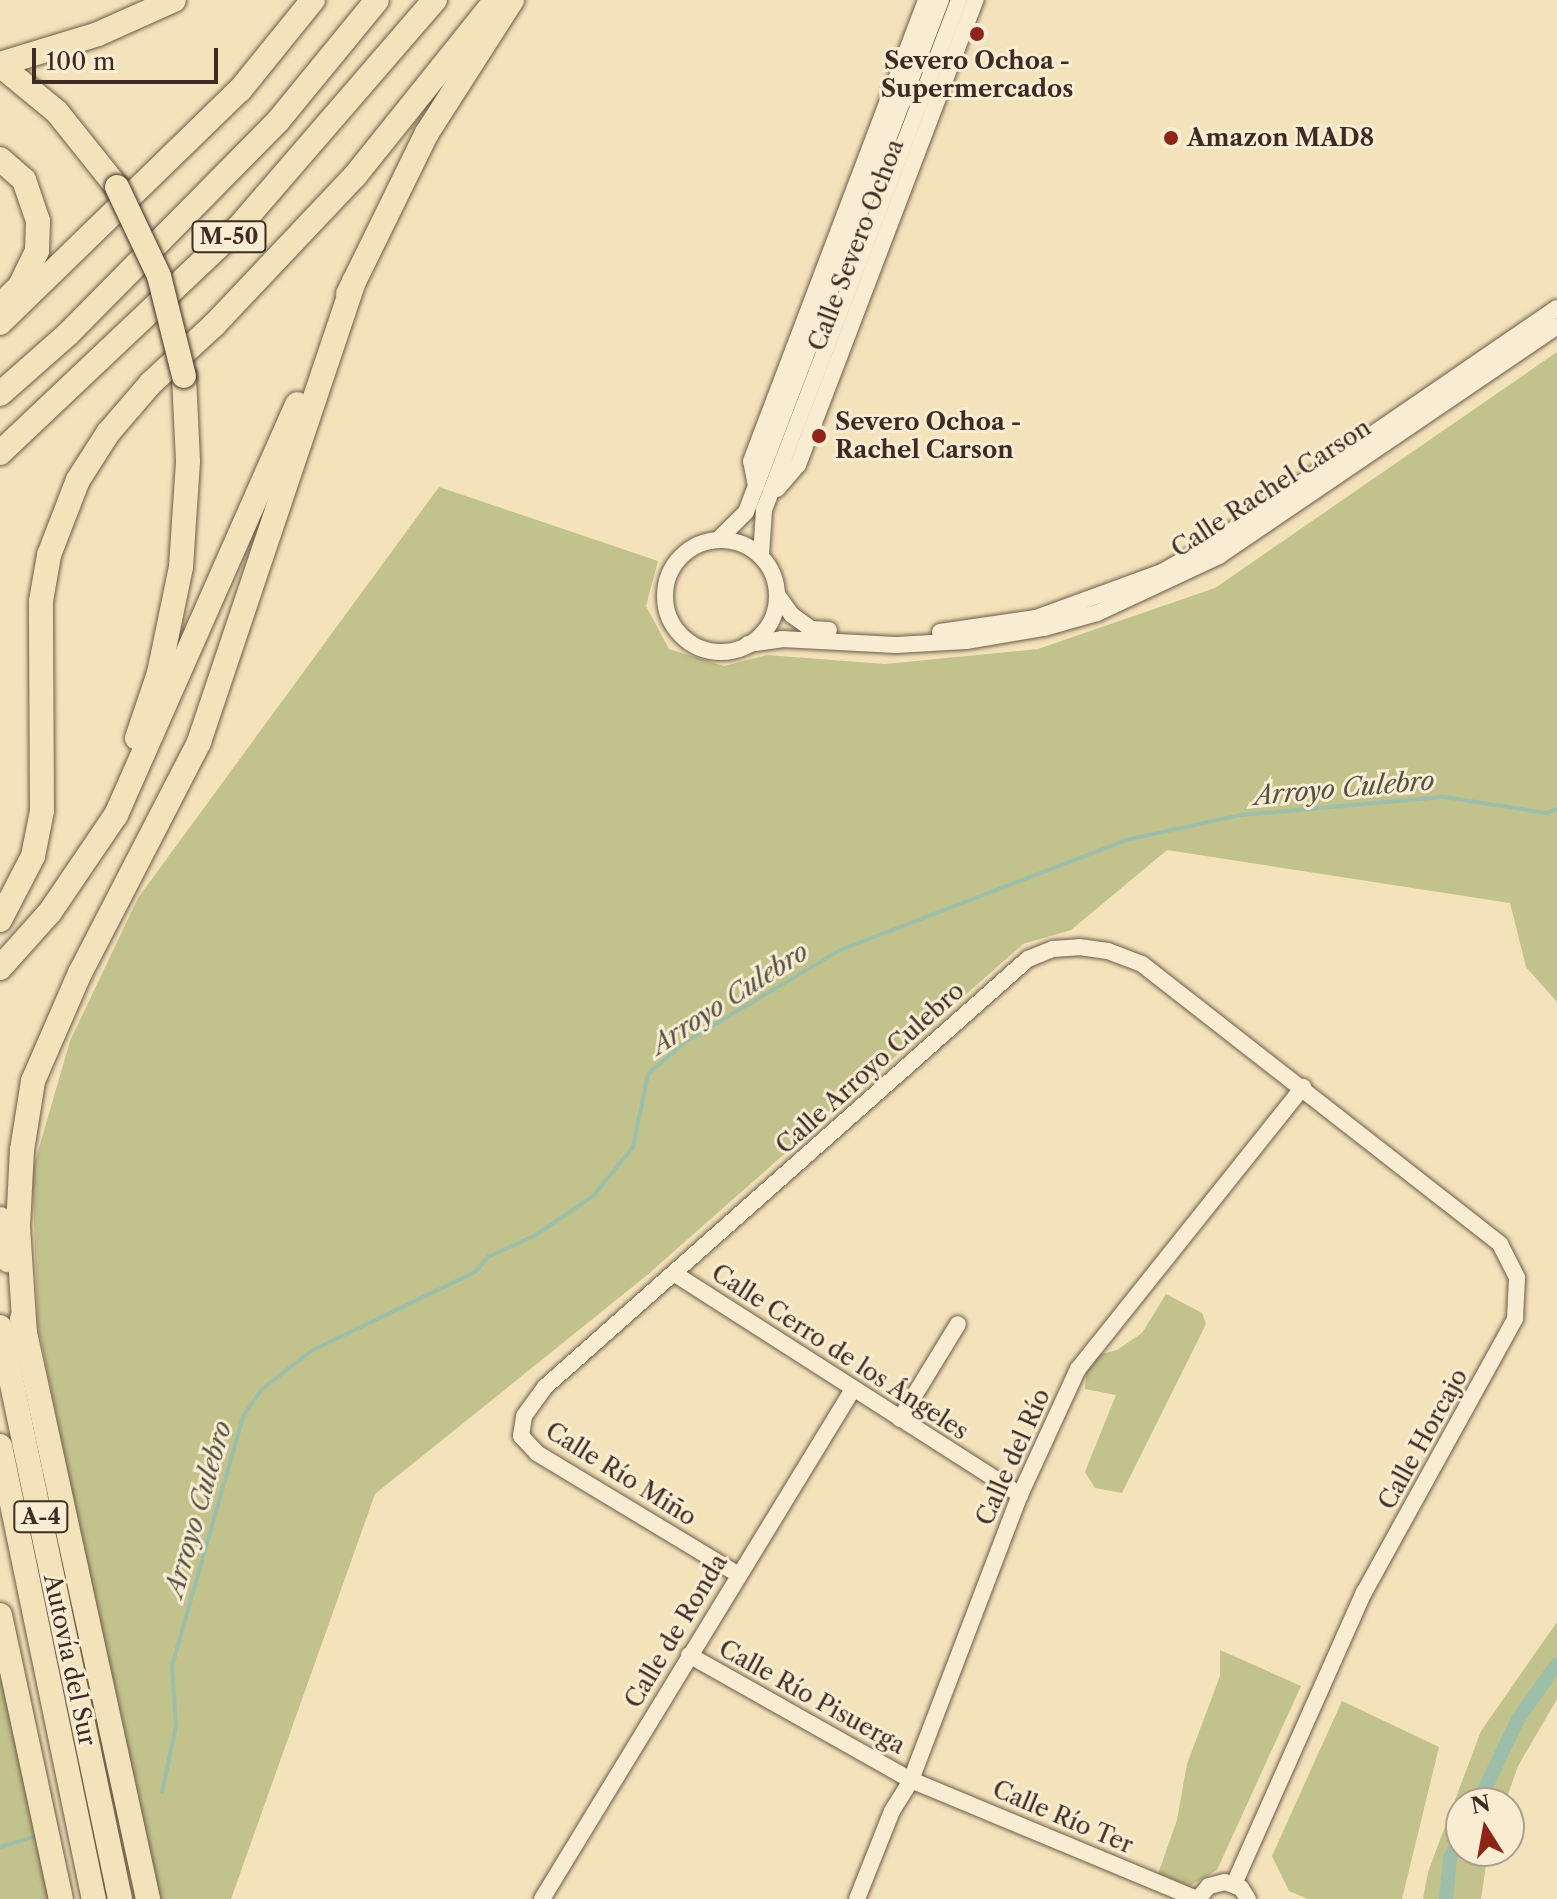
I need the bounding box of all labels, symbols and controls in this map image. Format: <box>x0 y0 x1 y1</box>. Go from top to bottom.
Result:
marker: Severo Ochoa - Supermercados <box>968 25 986 43</box>
scale bar <box>36 32 222 82</box>
text: 100 m <box>46 47 115 76</box>
place label: Severo Ochoa - Supermercados <box>881 47 1073 103</box>
place label: Amazon MAD8 <box>1187 124 1374 152</box>
marker: Amazon MAD8 <box>1162 129 1180 147</box>
street label: Calle Severo Ochoa <box>802 135 910 355</box>
road number: M-50 <box>191 219 267 255</box>
place label: Severo Ochoa - Rachel Carson <box>835 408 1022 464</box>
street label: Calle Rachel Carson <box>1166 413 1376 563</box>
marker: Severo Ochoa - Rachel Carson <box>810 427 828 445</box>
water label: Arroyo Culebro <box>1252 766 1436 812</box>
water label: Arroyo Culebro <box>646 937 814 1061</box>
street label: Calle Arroyo Culebro <box>770 976 970 1160</box>
street label: Calle Cerro de los Ángeles <box>706 1258 974 1446</box>
street label: Calle Horcajo <box>1372 1364 1474 1514</box>
street label: Calle del Río <box>970 1384 1056 1530</box>
street label: Calle Río Miño <box>540 1416 702 1532</box>
water label: Arroyo Culebro <box>159 1418 239 1600</box>
road number: A-4 <box>13 1499 69 1535</box>
street label: Calle de Ronda <box>619 1549 733 1713</box>
street label: Autovía del Sur <box>38 1571 102 1749</box>
street label: Calle Río Pisuerga <box>714 1634 910 1760</box>
street label: Calle Río Ter <box>988 1774 1138 1860</box>
north arrow <box>1445 1787 1525 1867</box>
text: N <box>1469 1790 1493 1820</box>

